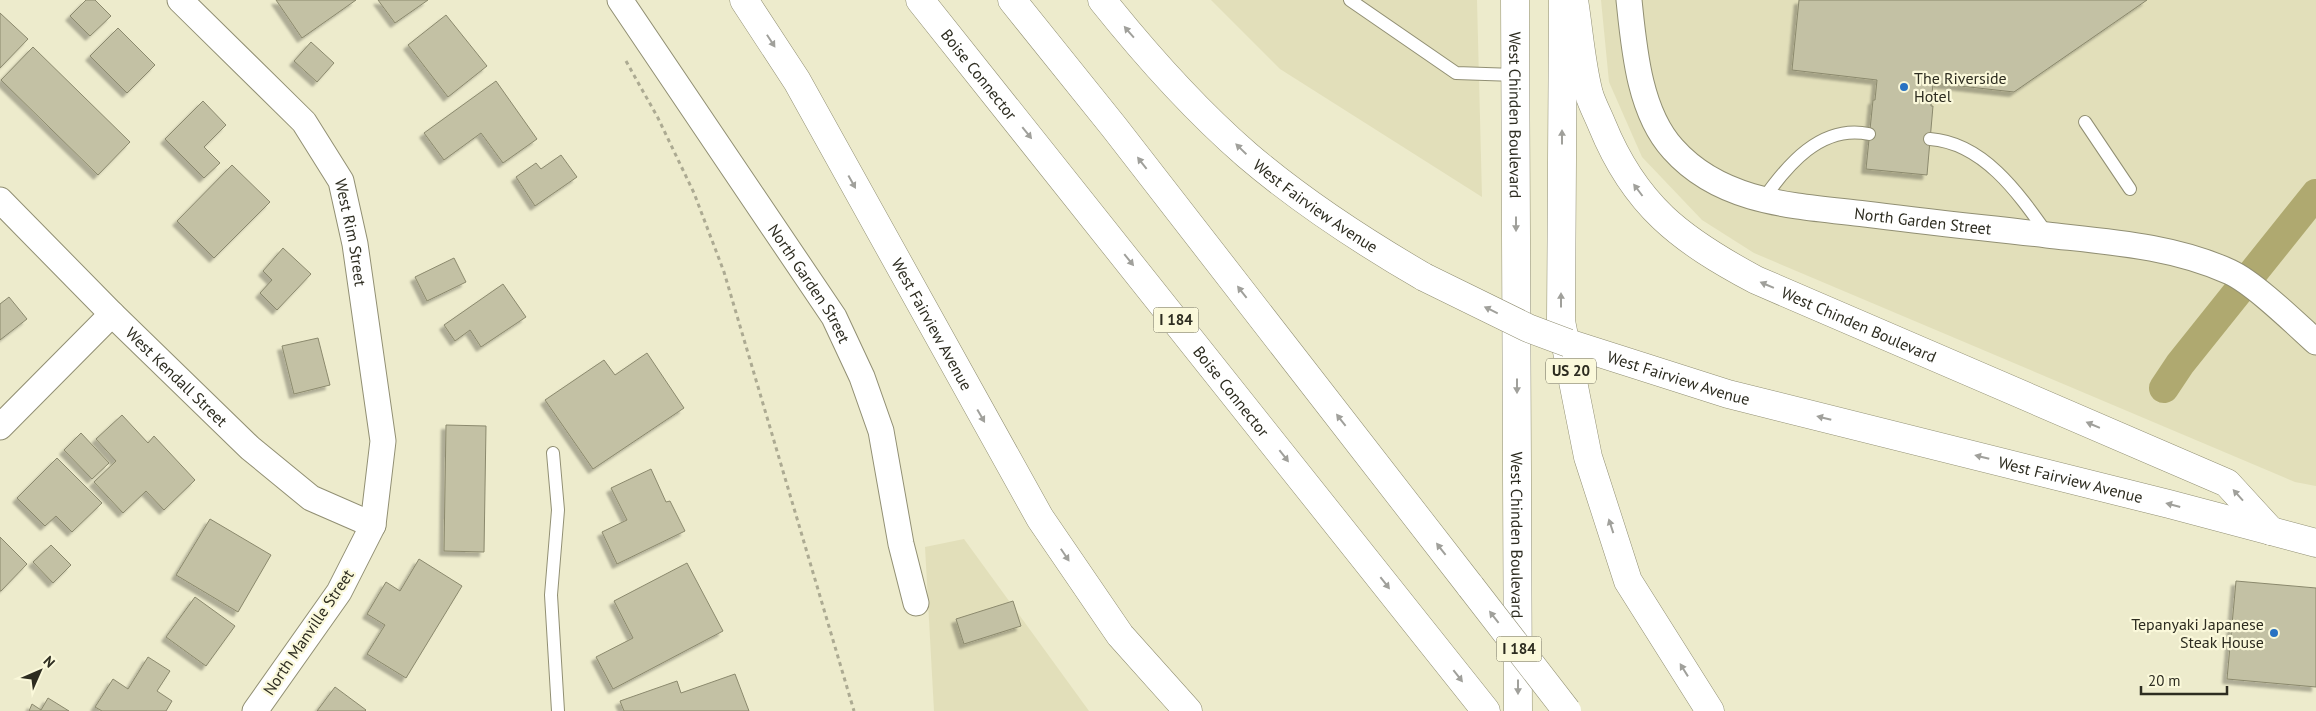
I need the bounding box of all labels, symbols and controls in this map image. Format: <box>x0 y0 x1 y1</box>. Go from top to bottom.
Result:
street label: Boise Connector <box>937 25 1022 124</box>
one-way arrow <box>1123 26 1134 39</box>
street label: West Chinden Boulevard <box>1505 32 1526 198</box>
one-way arrow <box>766 34 775 48</box>
place label: The Riverside Hotel <box>1914 68 2007 106</box>
marker: The Riverside Hotel <box>1898 81 1910 93</box>
one-way arrow <box>1022 127 1033 140</box>
one-way arrow <box>1558 129 1566 145</box>
one-way arrow <box>1236 143 1248 155</box>
street label: West Fairview Avenue <box>1249 155 1382 257</box>
one-way arrow <box>1137 157 1148 170</box>
one-way arrow <box>848 174 856 189</box>
street label: West Rim Street <box>331 177 371 288</box>
one-way arrow <box>1633 183 1643 197</box>
street label: North Garden Street <box>1853 203 1993 239</box>
one-way arrow <box>1512 216 1520 232</box>
street label: North Garden Street <box>764 220 855 347</box>
street label: West Fairview Avenue <box>887 254 977 394</box>
one-way arrow <box>1123 254 1134 267</box>
one-way arrow <box>1760 280 1774 288</box>
street label: West Chinden Boulevard <box>1778 282 1939 367</box>
one-way arrow <box>1237 285 1247 299</box>
one-way arrow <box>1557 291 1565 307</box>
one-way arrow <box>1484 306 1498 314</box>
road number: I 184 <box>1154 308 1198 332</box>
street label: West Kendall Street <box>122 323 232 431</box>
street label: Boise Connector <box>1189 342 1274 441</box>
street label: West Fairview Avenue <box>1605 346 1752 409</box>
road number: US 20 <box>1546 358 1596 384</box>
one-way arrow <box>1513 378 1521 394</box>
one-way arrow <box>977 409 986 422</box>
one-way arrow <box>1336 414 1347 427</box>
one-way arrow <box>1816 414 1831 422</box>
one-way arrow <box>2086 420 2100 428</box>
one-way arrow <box>1279 449 1290 462</box>
street label: West Chinden Boulevard <box>1507 452 1528 618</box>
street label: West Fairview Avenue <box>1996 452 2145 507</box>
one-way arrow <box>1974 453 1989 461</box>
one-way arrow <box>2232 490 2244 502</box>
one-way arrow <box>2166 501 2181 509</box>
one-way arrow <box>1606 518 1614 533</box>
one-way arrow <box>1436 542 1446 556</box>
one-way arrow <box>1060 548 1070 562</box>
street label: North Manville Street <box>258 565 358 699</box>
one-way arrow <box>1380 577 1391 590</box>
one-way arrow <box>1489 611 1500 624</box>
place label: Tepanyaki Japanese Steak House <box>2131 614 2264 652</box>
marker: Tepanyaki Japanese Steak House <box>2268 627 2280 639</box>
road number: I 184 <box>1496 636 1542 662</box>
north arrow <box>15 646 65 696</box>
text: N <box>40 652 59 671</box>
one-way arrow <box>1679 663 1689 676</box>
scale bar <box>2141 664 2227 696</box>
one-way arrow <box>1453 669 1464 682</box>
text: 20 m <box>2148 671 2181 690</box>
one-way arrow <box>1514 679 1522 695</box>

